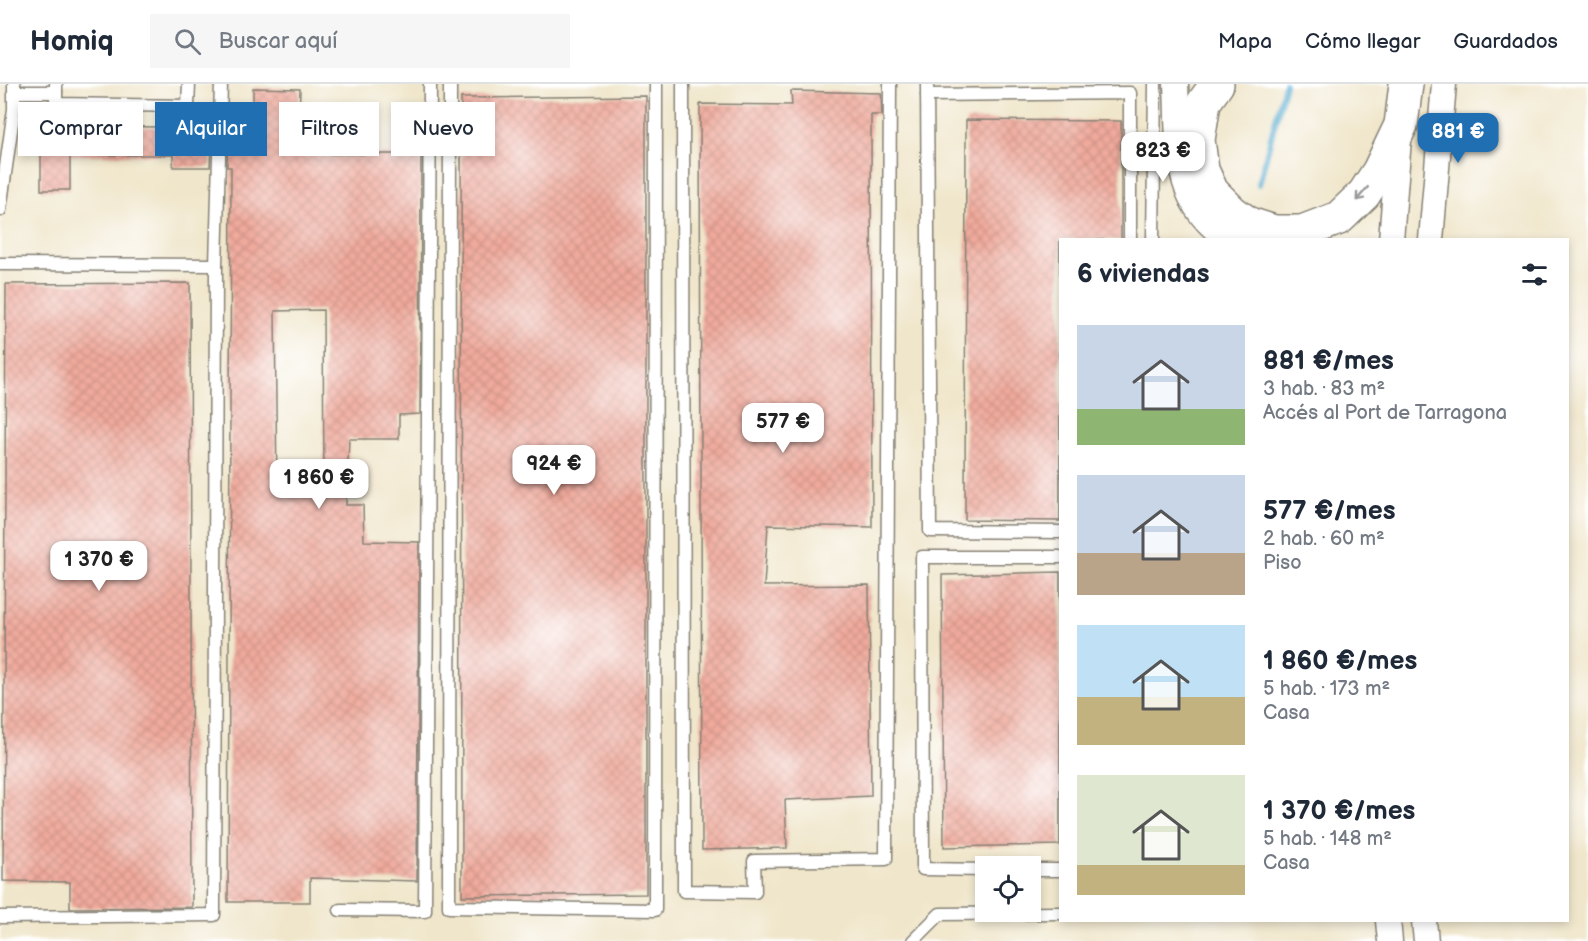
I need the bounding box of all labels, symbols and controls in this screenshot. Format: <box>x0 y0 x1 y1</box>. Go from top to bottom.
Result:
search box <box>150 14 570 68</box>
text: Homiq <box>30 25 114 58</box>
icon: search <box>171 25 204 58</box>
text: Buscar aquí <box>219 28 338 55</box>
text: Mapa <box>1218 29 1272 54</box>
text: Cómo llegar <box>1305 29 1420 54</box>
text: Guardados <box>1453 29 1558 54</box>
chip: Comprar <box>18 102 143 156</box>
chip: Alquilar <box>155 102 267 156</box>
chip: Filtros <box>279 102 379 156</box>
chip: Nuevo <box>391 102 495 156</box>
pin: 881 € <box>1416 113 1500 164</box>
text: 881 € <box>1432 120 1484 144</box>
pin: 823 € <box>1121 132 1205 183</box>
text: 823 € <box>1135 139 1191 163</box>
one-way arrow <box>1355 186 1369 201</box>
icon: filters <box>1518 258 1551 291</box>
text: 6 viviendas <box>1077 259 1210 290</box>
text: 881 €/mes <box>1263 346 1394 377</box>
icon: home <box>1125 349 1197 421</box>
text: 3 hab. · 83 m² <box>1263 377 1385 401</box>
text: Accés al Port de Tarragona <box>1263 401 1507 425</box>
pin: 577 € <box>741 403 825 454</box>
text: 577 € <box>756 410 810 434</box>
pin: 924 € <box>512 445 596 496</box>
text: 924 € <box>526 452 582 476</box>
pin: 1 860 € <box>264 459 374 510</box>
text: 1 860 € <box>284 466 354 490</box>
text: 577 €/mes <box>1263 496 1395 527</box>
icon: home <box>1125 499 1197 571</box>
text: 2 hab. · 60 m² <box>1263 527 1385 551</box>
pin: 1 370 € <box>44 541 154 592</box>
text: 1 370 € <box>64 548 134 572</box>
text: Piso <box>1263 551 1302 575</box>
text: 1 860 €/mes <box>1263 646 1417 677</box>
icon: home <box>1125 649 1197 721</box>
text: 5 hab. · 173 m² <box>1263 677 1390 701</box>
text: Casa <box>1263 701 1310 725</box>
text: 1 370 €/mes <box>1263 796 1415 827</box>
icon: home <box>1125 799 1197 871</box>
text: 5 hab. · 148 m² <box>1263 827 1392 851</box>
text: Casa <box>1263 851 1310 875</box>
map controls <box>975 856 1041 922</box>
button: locate <box>975 856 1041 922</box>

